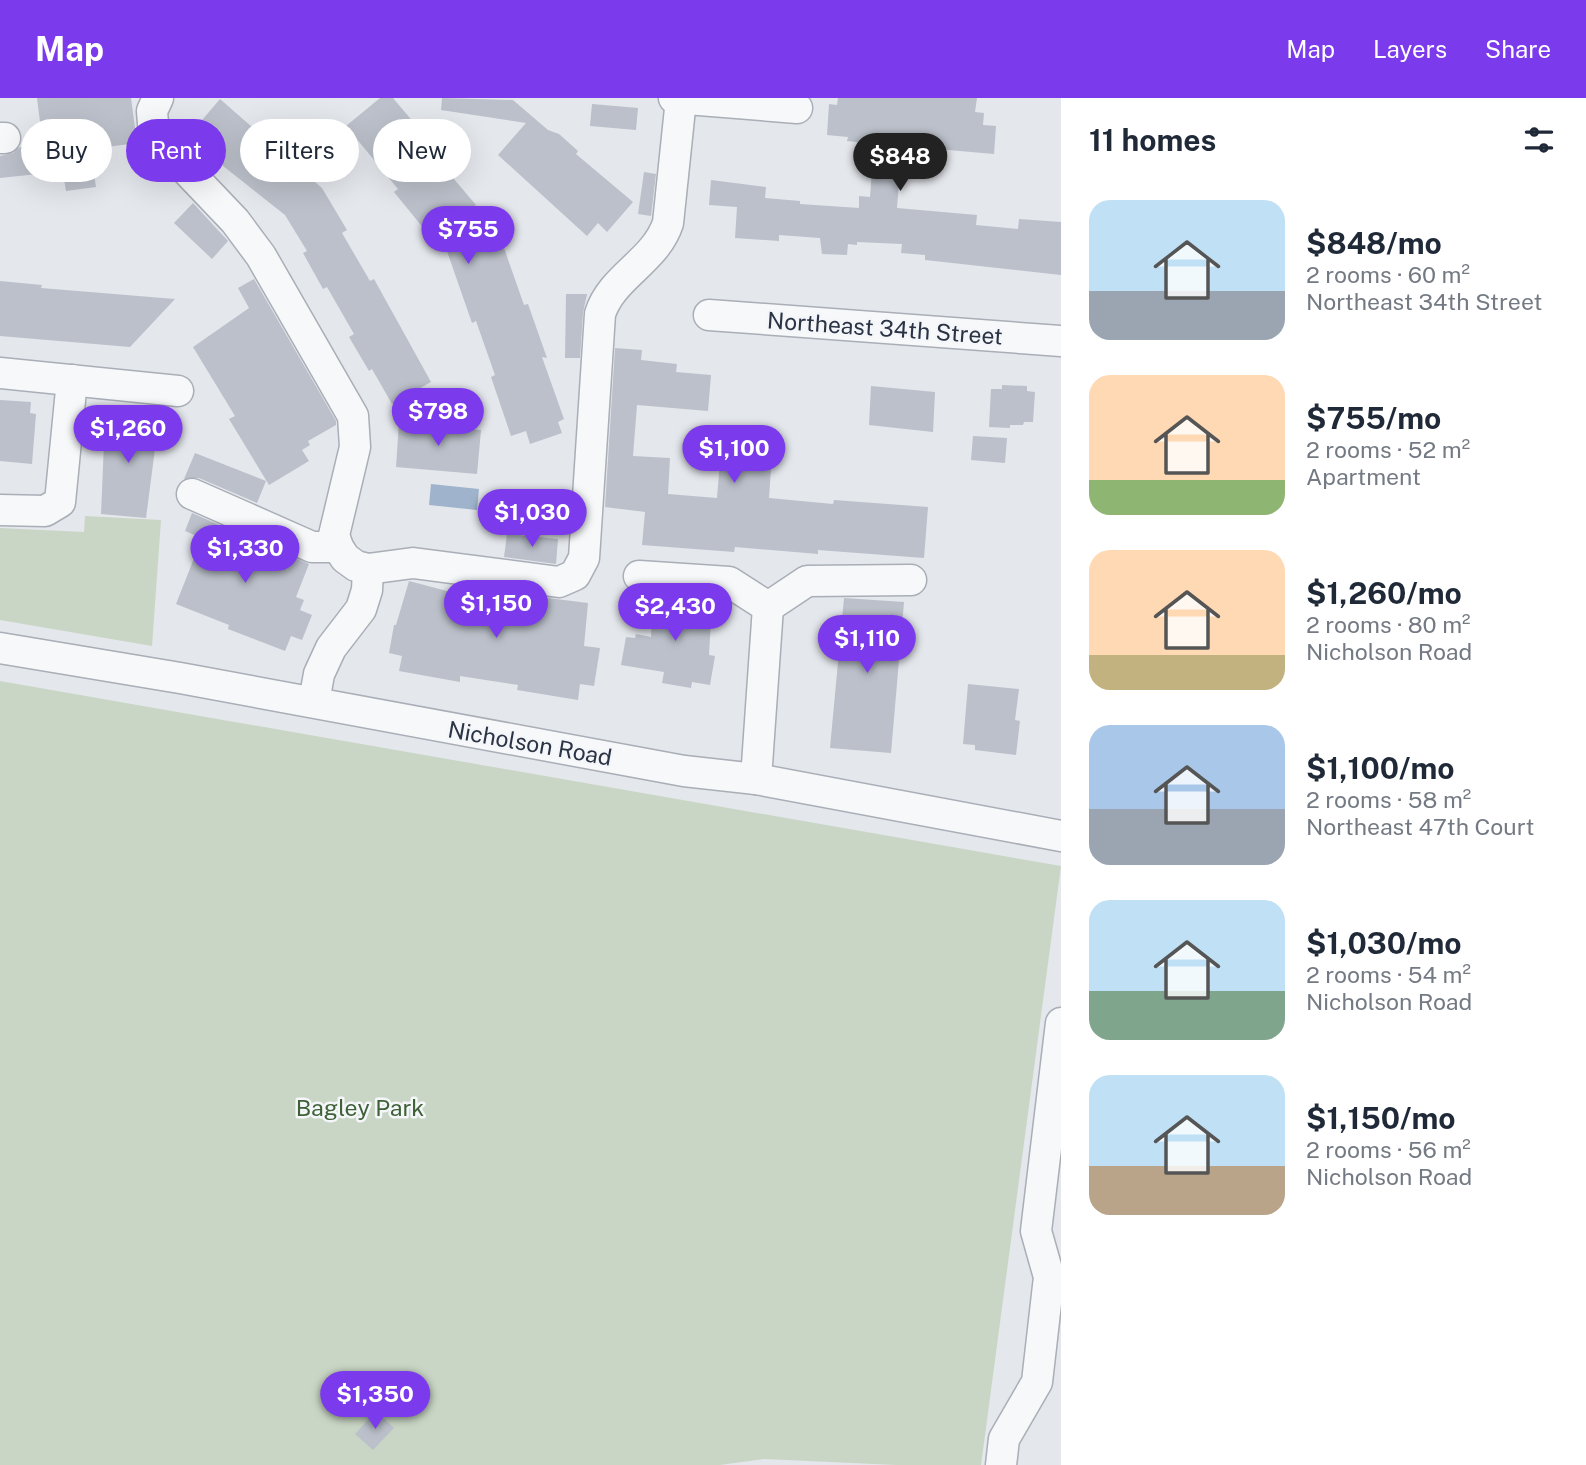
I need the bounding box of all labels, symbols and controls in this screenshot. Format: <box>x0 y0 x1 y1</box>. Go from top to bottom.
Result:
text: Map <box>35 30 104 68</box>
text: Map <box>1286 35 1335 63</box>
text: Layers <box>1373 35 1447 63</box>
text: Share <box>1485 35 1551 63</box>
chip: Buy <box>21 119 112 182</box>
chip: Rent <box>126 119 226 182</box>
chip: Filters <box>240 119 359 182</box>
chip: New <box>373 119 471 182</box>
icon: filters <box>1520 121 1558 159</box>
text: 11 homes <box>1089 122 1216 158</box>
pin: $848 <box>859 134 941 193</box>
text: $848 <box>869 142 931 169</box>
pin: $755 <box>427 206 509 266</box>
text: $755 <box>437 215 499 242</box>
text: $848/mo <box>1306 225 1442 261</box>
icon: home <box>1145 228 1229 312</box>
text: 2 rooms · 60 m² <box>1306 261 1470 288</box>
text: Northeast 34th Street <box>1306 288 1542 315</box>
street label: Northeast 34th Street <box>766 306 1004 350</box>
pin: $798 <box>397 388 479 448</box>
text: $798 <box>408 397 468 424</box>
text: $755/mo <box>1306 400 1441 436</box>
icon: home <box>1145 403 1229 487</box>
pin: $1,260 <box>71 406 185 465</box>
text: $1,260 <box>90 414 166 441</box>
pin: $1,100 <box>677 426 791 485</box>
text: $1,100 <box>698 434 770 461</box>
text: 2 rooms · 52 m² <box>1306 436 1470 463</box>
text: Apartment <box>1306 463 1421 490</box>
pin: $1,030 <box>475 490 589 549</box>
text: $1,030 <box>494 498 570 525</box>
pin: $1,330 <box>188 526 302 585</box>
text: $1,330 <box>206 534 284 561</box>
text: $1,260/mo <box>1306 575 1462 611</box>
icon: home <box>1145 578 1229 662</box>
pin: $1,150 <box>439 580 553 640</box>
pin: $2,430 <box>618 584 732 643</box>
text: $1,150 <box>460 589 532 616</box>
text: $2,430 <box>634 592 716 619</box>
text: 2 rooms · 80 m² <box>1306 611 1471 638</box>
pin: $1,110 <box>810 616 924 675</box>
text: $1,110 <box>834 624 900 651</box>
text: Nicholson Road <box>1306 638 1472 665</box>
street label: Nicholson Road <box>446 715 614 771</box>
text: $1,100/mo <box>1306 750 1455 786</box>
icon: home <box>1145 753 1229 837</box>
text: 2 rooms · 58 m² <box>1306 786 1471 813</box>
text: Northeast 47th Court <box>1306 813 1534 840</box>
text: $1,030/mo <box>1306 925 1462 961</box>
icon: home <box>1145 928 1229 1012</box>
text: 2 rooms · 54 m² <box>1306 961 1471 988</box>
text: Nicholson Road <box>1306 988 1472 1015</box>
park label: Bagley Park <box>296 1094 424 1121</box>
text: $1,150/mo <box>1306 1100 1456 1136</box>
icon: home <box>1145 1103 1229 1187</box>
text: 2 rooms · 56 m² <box>1306 1136 1471 1163</box>
text: Nicholson Road <box>1306 1163 1472 1190</box>
pin: $1,350 <box>318 1372 432 1431</box>
text: $1,350 <box>336 1380 414 1407</box>

